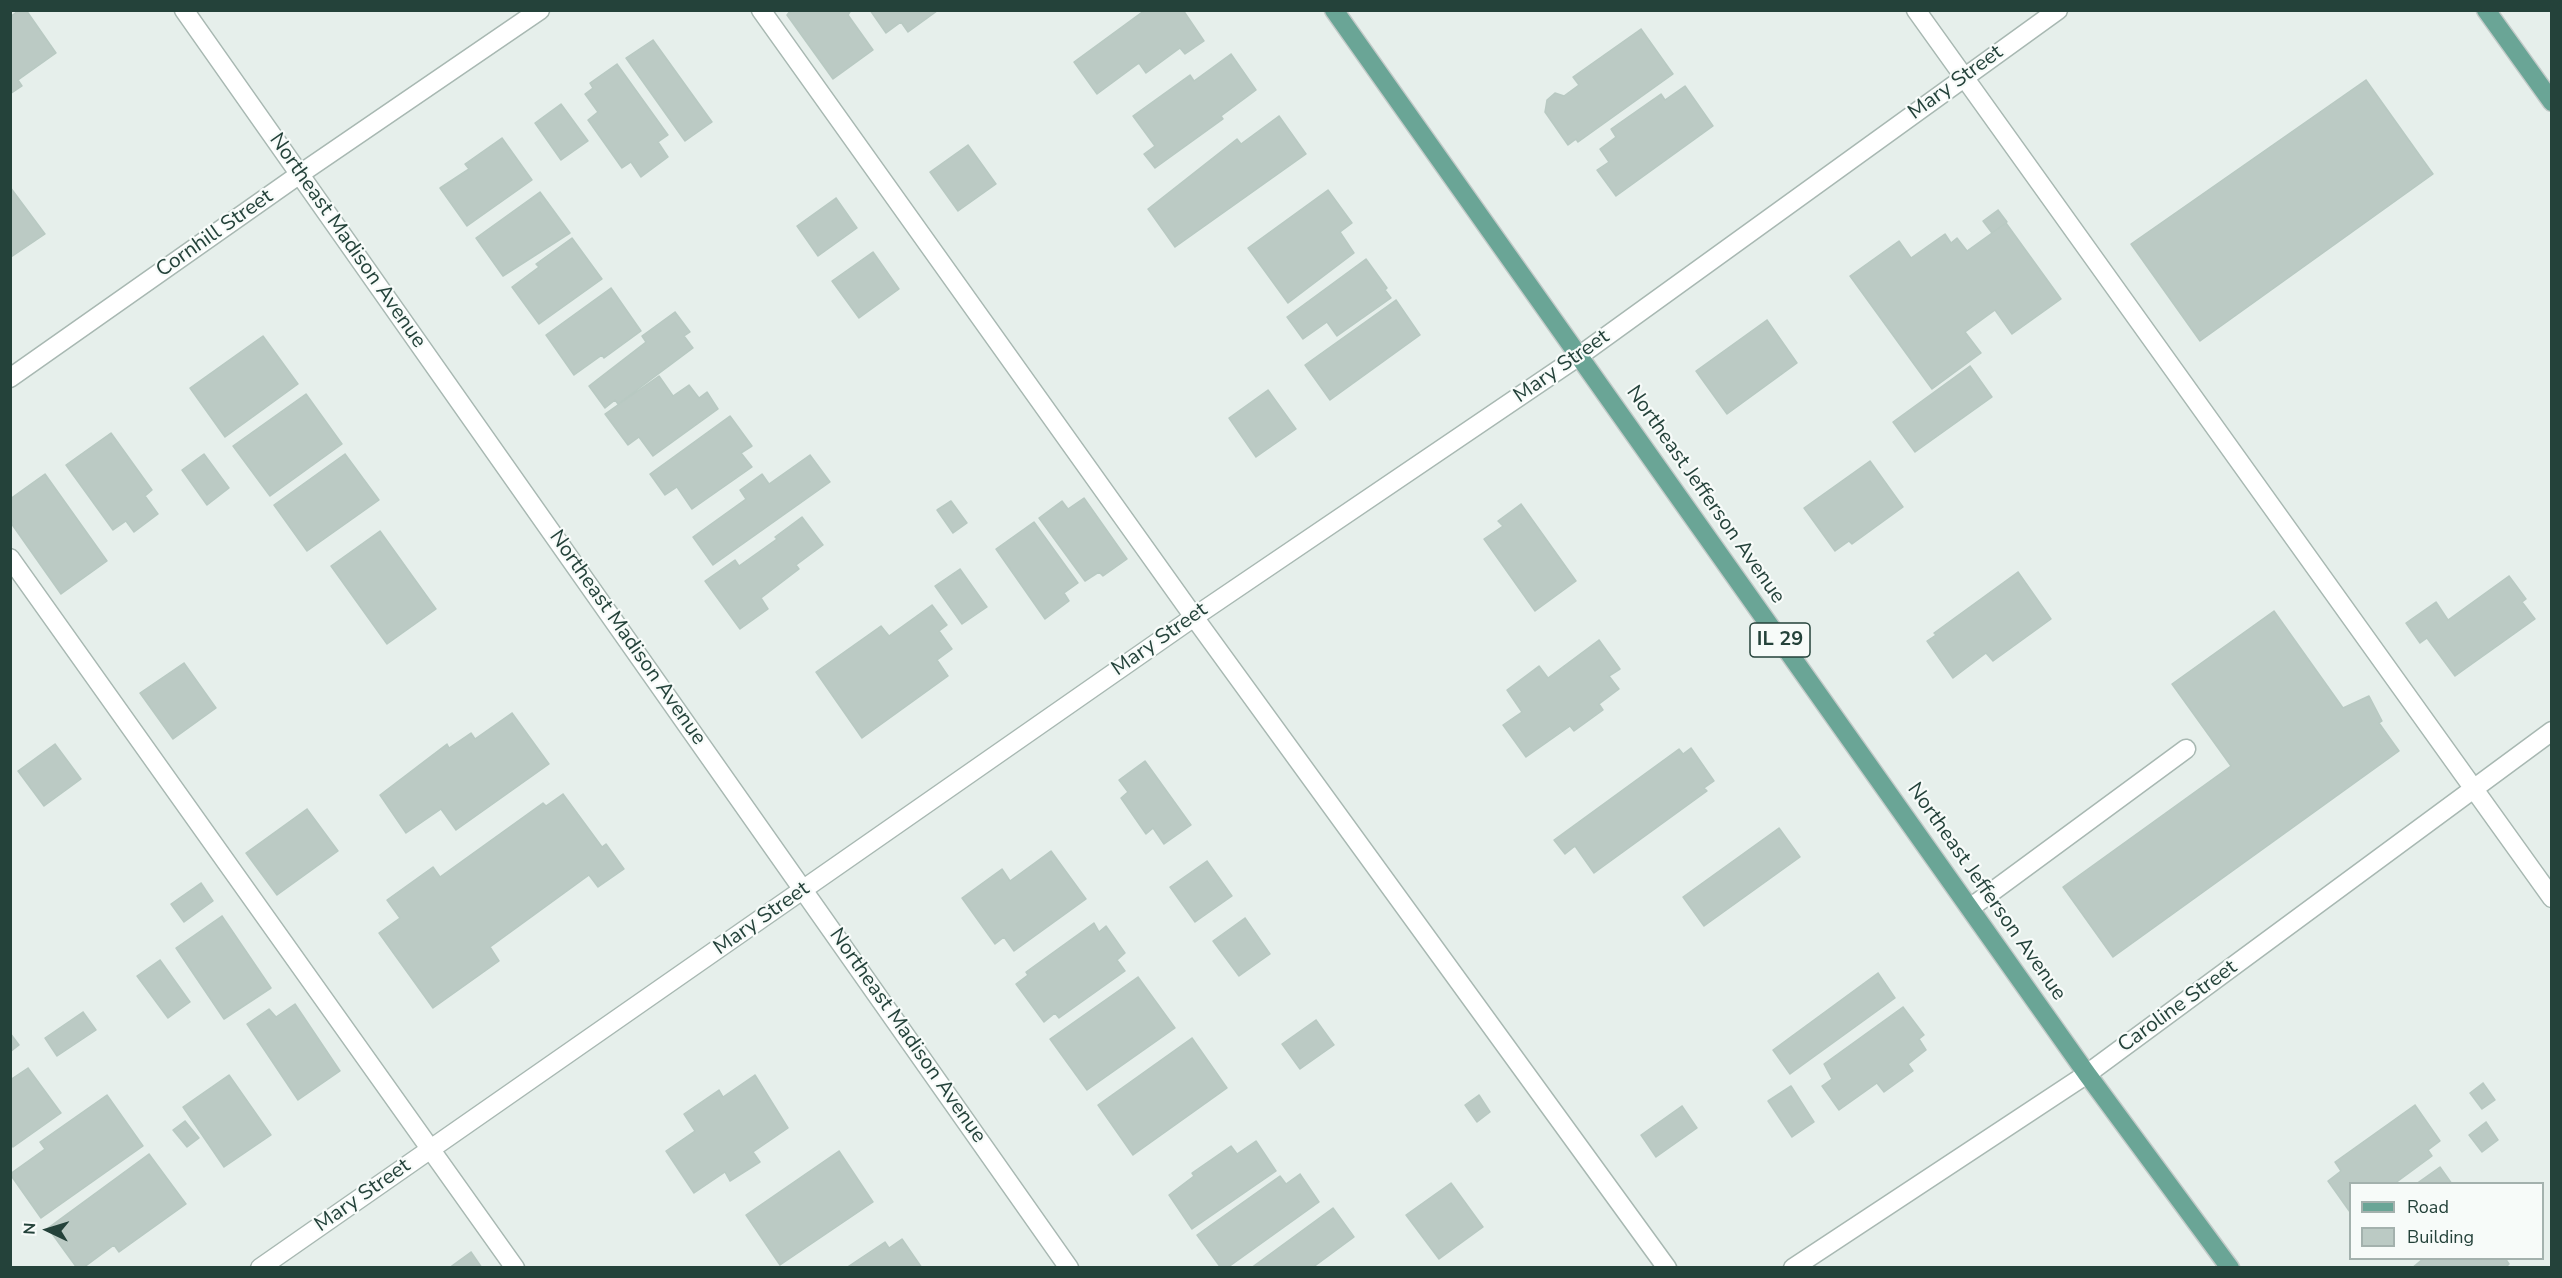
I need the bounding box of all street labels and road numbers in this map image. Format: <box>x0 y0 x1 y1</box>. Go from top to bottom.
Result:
street label: Mary Street <box>1904 40 2008 126</box>
street label: Northeast Madison Avenue <box>263 129 431 353</box>
street label: Cornhill Street <box>152 185 278 283</box>
street label: Mary Street <box>1509 325 1615 409</box>
street label: Northeast Jefferson Avenue <box>1620 381 1790 609</box>
street label: Northeast Madison Avenue <box>543 526 711 750</box>
street label: Mary Street <box>1107 598 1213 682</box>
road number: IL 29 <box>1750 623 1810 657</box>
street label: Northeast Jefferson Avenue <box>1901 778 2071 1006</box>
street label: Mary Street <box>709 877 815 961</box>
street label: Northeast Madison Avenue <box>823 924 991 1148</box>
street label: Caroline Street <box>2114 955 2242 1059</box>
street label: Mary Street <box>310 1154 416 1238</box>

